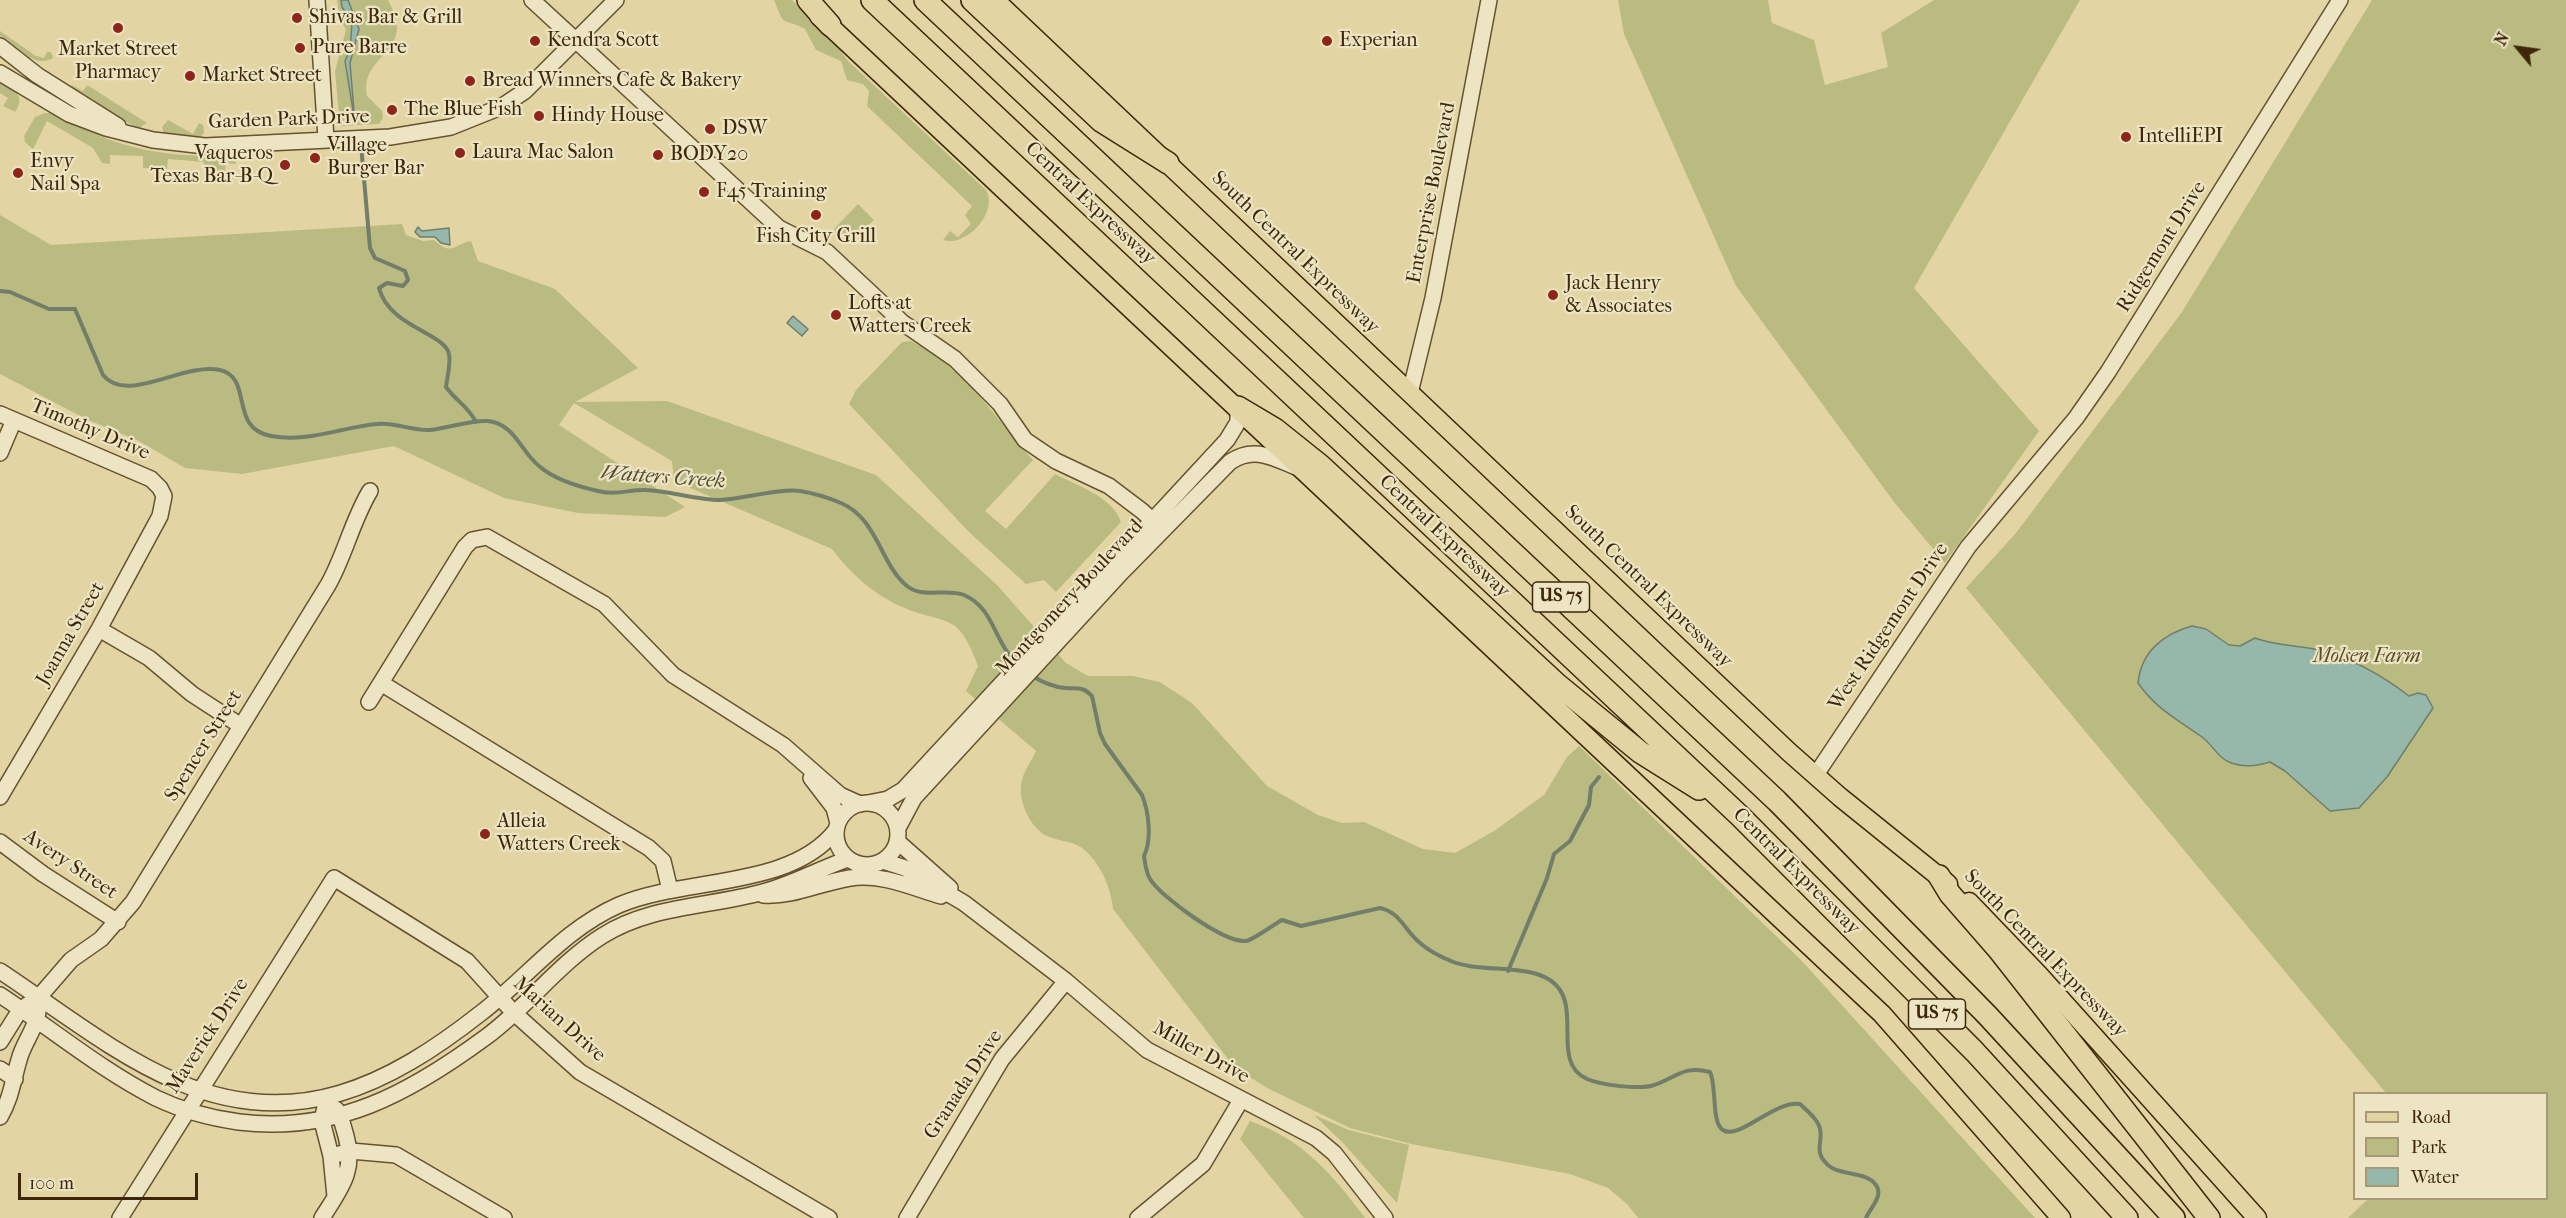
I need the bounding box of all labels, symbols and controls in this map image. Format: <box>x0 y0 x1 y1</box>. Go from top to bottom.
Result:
place label: Shivas Bar & Grill <box>309 6 462 30</box>
marker: Shivas Bar & Grill <box>290 11 304 25</box>
north arrow <box>2488 18 2548 78</box>
marker: Market Street Pharmacy <box>111 21 125 35</box>
place label: Kendra Scott <box>547 29 659 53</box>
place label: Experian <box>1339 29 1418 53</box>
text: N <box>2491 29 2513 49</box>
marker: Kendra Scott <box>528 34 542 48</box>
marker: Experian <box>1320 34 1334 48</box>
place label: Pure Barre <box>312 36 407 60</box>
place label: Market Street Pharmacy <box>58 38 178 85</box>
marker: Pure Barre <box>293 41 307 55</box>
place label: Market Street <box>202 64 322 88</box>
marker: Market Street <box>183 69 197 83</box>
place label: Bread Winners Cafe & Bakery <box>482 69 742 93</box>
marker: Bread Winners Cafe & Bakery <box>463 74 477 88</box>
place label: The Blue Fish <box>404 98 522 122</box>
street label: Enterprise Boulevard <box>1403 100 1461 286</box>
marker: The Blue Fish <box>385 103 399 117</box>
place label: Hindy House <box>551 104 664 128</box>
street label: Garden Park Drive <box>208 105 370 135</box>
marker: Hindy House <box>532 109 546 123</box>
place label: DSW <box>722 117 767 141</box>
marker: DSW <box>703 122 717 136</box>
place label: IntelliEPI <box>2138 125 2223 149</box>
marker: IntelliEPI <box>2119 130 2133 144</box>
place label: Village Burger Bar <box>327 134 424 181</box>
street label: Central Expressway <box>1020 137 1160 271</box>
place label: Laura Mac Salon <box>472 141 614 165</box>
place label: Vaqueros Texas Bar-B-Q <box>151 142 273 189</box>
place label: BODY20 <box>670 143 748 167</box>
marker: Laura Mac Salon <box>453 146 467 160</box>
marker: BODY20 <box>651 148 665 162</box>
place label: Envy Nail Spa <box>30 150 100 197</box>
marker: Village Burger Bar <box>308 151 322 165</box>
marker: Vaqueros Texas Bar-B-Q <box>278 158 292 172</box>
marker: Envy Nail Spa <box>11 166 25 180</box>
street label: South Central Expressway <box>1206 166 1384 340</box>
street label: Ridgemont Drive <box>2112 177 2212 317</box>
place label: F45 Training <box>716 180 827 204</box>
marker: F45 Training <box>697 185 711 199</box>
marker: Fish City Grill <box>809 208 823 222</box>
place label: Fish City Grill <box>756 225 876 249</box>
place label: Jack Henry & Associates <box>1565 272 1672 319</box>
marker: Jack Henry & Associates <box>1546 288 1560 302</box>
place label: Lofts at Watters Creek <box>848 292 972 339</box>
marker: Lofts at Watters Creek <box>829 308 843 322</box>
street label: Timothy Drive <box>27 394 153 466</box>
water label: Watters Creek <box>600 461 726 495</box>
street label: Central Expressway <box>1374 470 1514 604</box>
street label: South Central Expressway <box>1559 500 1737 674</box>
street label: Montgomery Boulevard <box>991 515 1149 681</box>
street label: West Ridgemont Drive <box>1824 539 1954 715</box>
street label: Joanna Street <box>32 578 110 690</box>
road number: US 75 <box>1532 582 1590 612</box>
park label: Molsen Farm <box>2313 645 2421 669</box>
street label: Spencer Street <box>160 686 248 806</box>
street label: Central Expressway <box>1727 803 1865 941</box>
place label: Alleia Watters Creek <box>497 810 621 857</box>
street label: Avery Street <box>18 825 122 905</box>
marker: Alleia Watters Creek <box>478 827 492 841</box>
street label: South Central Expressway <box>1958 865 2132 1043</box>
street label: Marian Drive <box>508 972 610 1068</box>
street label: Maverick Drive <box>162 974 254 1098</box>
road number: US 75 <box>1908 999 1966 1029</box>
street label: Miller Drive <box>1149 1017 1253 1089</box>
street label: Granada Drive <box>920 1026 1008 1144</box>
legend <box>2353 1092 2548 1200</box>
text: Road <box>2411 1107 2451 1128</box>
text: Park <box>2411 1137 2447 1158</box>
scale bar <box>21 1161 201 1199</box>
text: Water <box>2411 1167 2459 1188</box>
text: 100 m <box>29 1173 74 1194</box>

